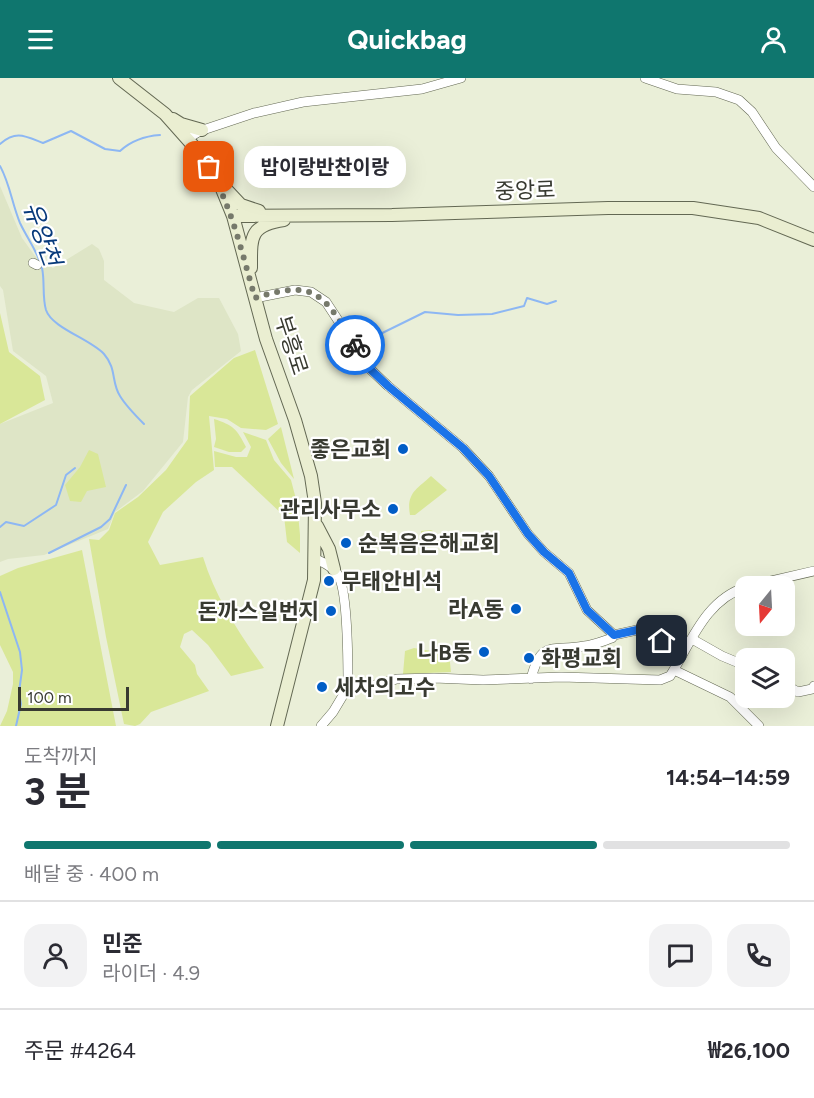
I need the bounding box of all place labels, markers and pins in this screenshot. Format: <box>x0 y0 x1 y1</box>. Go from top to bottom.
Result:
pin <box>183 141 234 192</box>
callout: 밥이랑반찬이랑 <box>245 146 407 188</box>
place label: 좋은교회 <box>310 436 391 463</box>
marker: 좋은교회 <box>396 442 410 456</box>
place label: 관리사무소 <box>280 496 381 523</box>
marker: 관리사무소 <box>386 502 400 516</box>
place label: 순복음은해교회 <box>358 530 500 557</box>
marker: 순복음은해교회 <box>339 536 353 550</box>
place label: 무태안비석 <box>341 568 442 595</box>
marker: 무태안비석 <box>322 574 336 588</box>
place label: 라A동 <box>448 596 504 623</box>
place label: 돈까스일번지 <box>198 598 319 625</box>
marker: 라A동 <box>509 602 523 616</box>
marker: 돈까스일번지 <box>324 604 338 618</box>
pin <box>636 615 687 666</box>
place label: 나B동 <box>418 639 472 666</box>
marker: 나B동 <box>477 645 491 659</box>
place label: 화평교회 <box>541 645 622 672</box>
marker: 화평교회 <box>522 651 536 665</box>
place label: 세차의고수 <box>334 674 435 701</box>
marker: 세차의고수 <box>315 680 329 694</box>

